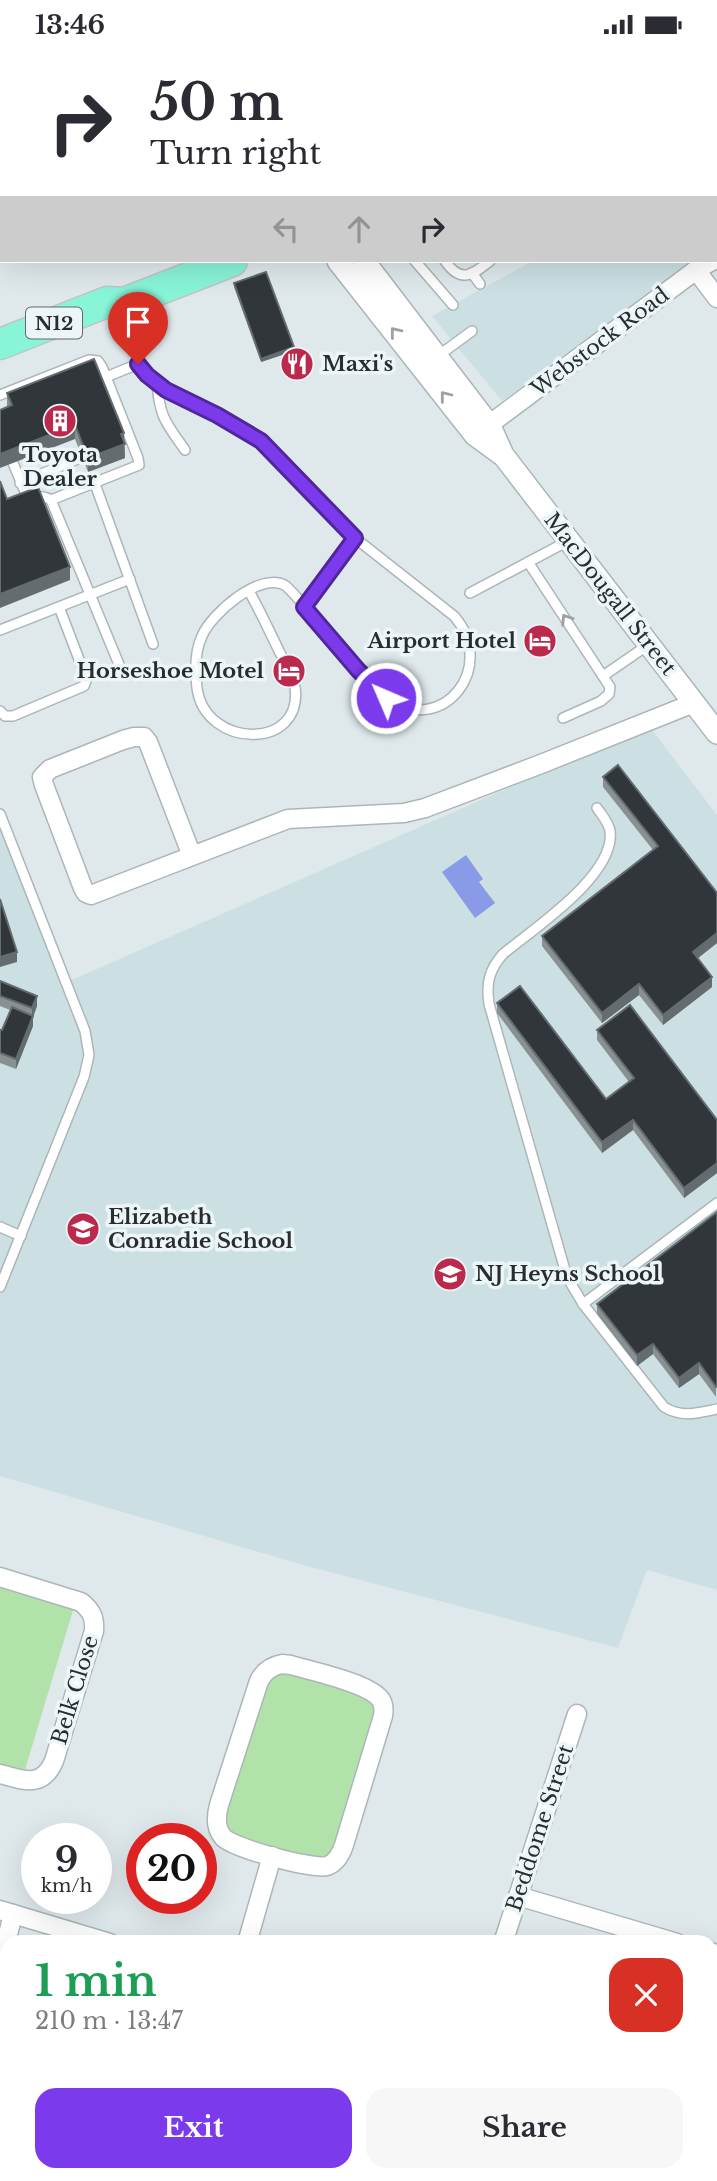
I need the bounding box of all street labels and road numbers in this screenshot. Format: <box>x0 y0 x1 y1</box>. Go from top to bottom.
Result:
street label: Webstock Road <box>525 282 674 403</box>
road number: N12 <box>26 307 82 339</box>
street label: MacDougall Street <box>538 508 682 681</box>
street label: Belk Close <box>46 1632 104 1748</box>
street label: Beddome Street <box>501 1741 579 1915</box>

